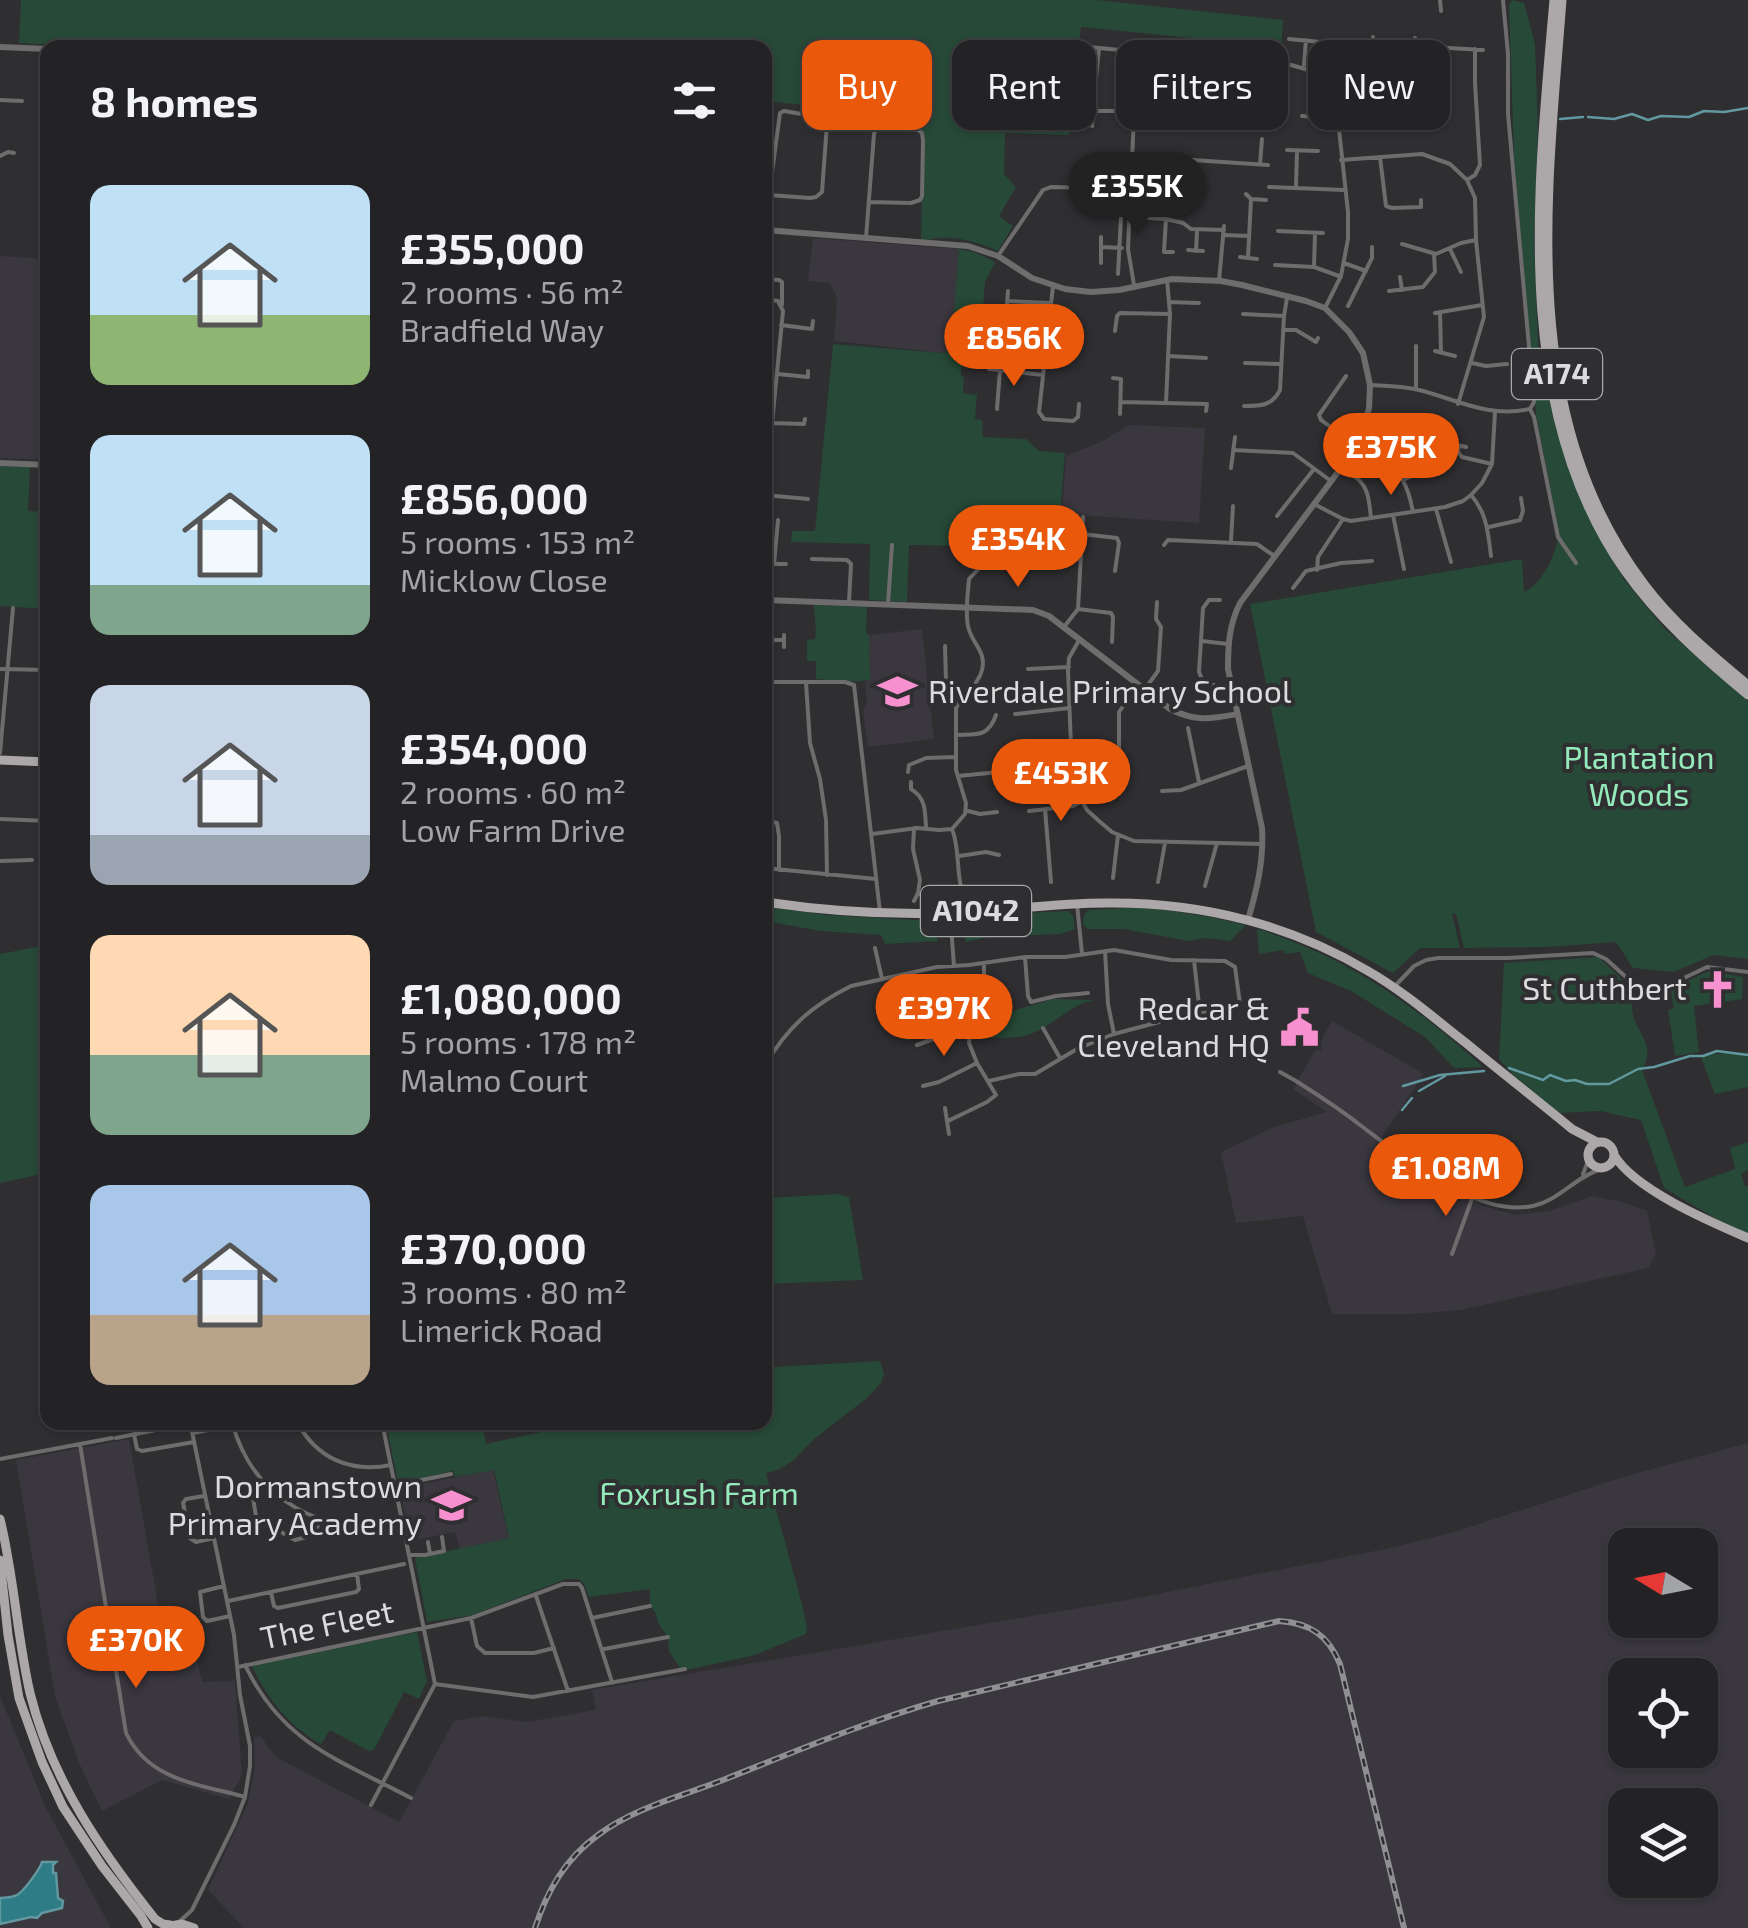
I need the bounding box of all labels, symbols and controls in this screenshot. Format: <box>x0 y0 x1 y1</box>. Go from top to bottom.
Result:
chip: Buy <box>802 40 932 130</box>
chip: Rent <box>952 40 1096 130</box>
chip: Filters <box>1116 40 1288 130</box>
chip: New <box>1308 40 1450 130</box>
icon: filters <box>667 73 722 128</box>
text: 8 homes <box>90 75 258 125</box>
pin: £355K <box>1067 152 1207 237</box>
text: £355K <box>1091 165 1183 203</box>
text: £355,000 <box>400 222 584 272</box>
icon: home <box>170 225 290 345</box>
text: 2 rooms · 56 m² <box>400 272 624 310</box>
pin: £856K <box>944 304 1084 389</box>
text: Bradfield Way <box>400 310 604 348</box>
text: £856K <box>966 317 1062 355</box>
road number: A174 <box>1512 349 1602 399</box>
pin: £375K <box>1321 413 1461 498</box>
text: £375K <box>1345 426 1437 464</box>
text: £856,000 <box>400 472 588 522</box>
icon: home <box>170 475 290 595</box>
pin: £354K <box>948 505 1088 590</box>
text: £354K <box>970 518 1066 556</box>
text: 5 rooms · 153 m² <box>400 522 635 560</box>
text: Micklow Close <box>400 560 608 598</box>
school or university icon: Riverdale Primary School <box>877 671 919 713</box>
place label: Riverdale Primary School <box>928 671 1292 709</box>
text: £354,000 <box>400 722 588 772</box>
icon: home <box>170 725 290 845</box>
park label: Plantation Woods <box>1563 737 1715 812</box>
pin: £453K <box>991 739 1131 824</box>
text: £453K <box>1013 752 1109 790</box>
text: 2 rooms · 60 m² <box>400 772 626 810</box>
text: Low Farm Drive <box>400 810 625 848</box>
road number: A1042 <box>921 886 1031 936</box>
place label: St Cuthbert <box>1522 968 1687 1006</box>
church icon: St Cuthbert <box>1696 968 1738 1010</box>
text: £1,080,000 <box>400 972 622 1022</box>
pin: £397K <box>874 974 1014 1059</box>
icon: home <box>170 975 290 1095</box>
text: £397K <box>898 987 990 1025</box>
place label: Redcar & Cleveland HQ <box>1077 988 1270 1064</box>
public building icon: Redcar & Cleveland HQ <box>1279 1006 1321 1048</box>
text: 5 rooms · 178 m² <box>400 1022 636 1060</box>
text: Malmo Court <box>400 1060 588 1098</box>
pin: £1.08M <box>1365 1134 1527 1219</box>
text: £1.08M <box>1391 1147 1501 1185</box>
text: £370,000 <box>400 1222 587 1272</box>
icon: home <box>170 1225 290 1345</box>
text: 3 rooms · 80 m² <box>400 1272 627 1310</box>
text: Limerick Road <box>400 1310 603 1348</box>
place label: Dormanstown Primary Academy <box>168 1466 422 1541</box>
park label: Foxrush Farm <box>599 1473 799 1511</box>
school or university icon: Dormanstown Primary Academy <box>431 1484 473 1526</box>
north arrow <box>1608 1528 1718 1638</box>
map controls <box>1608 1528 1718 1898</box>
street label: The Fleet <box>257 1590 396 1656</box>
pin: £370K <box>66 1606 206 1691</box>
text: £370K <box>89 1619 183 1657</box>
button: locate <box>1608 1658 1718 1768</box>
button: layers <box>1608 1788 1718 1898</box>

